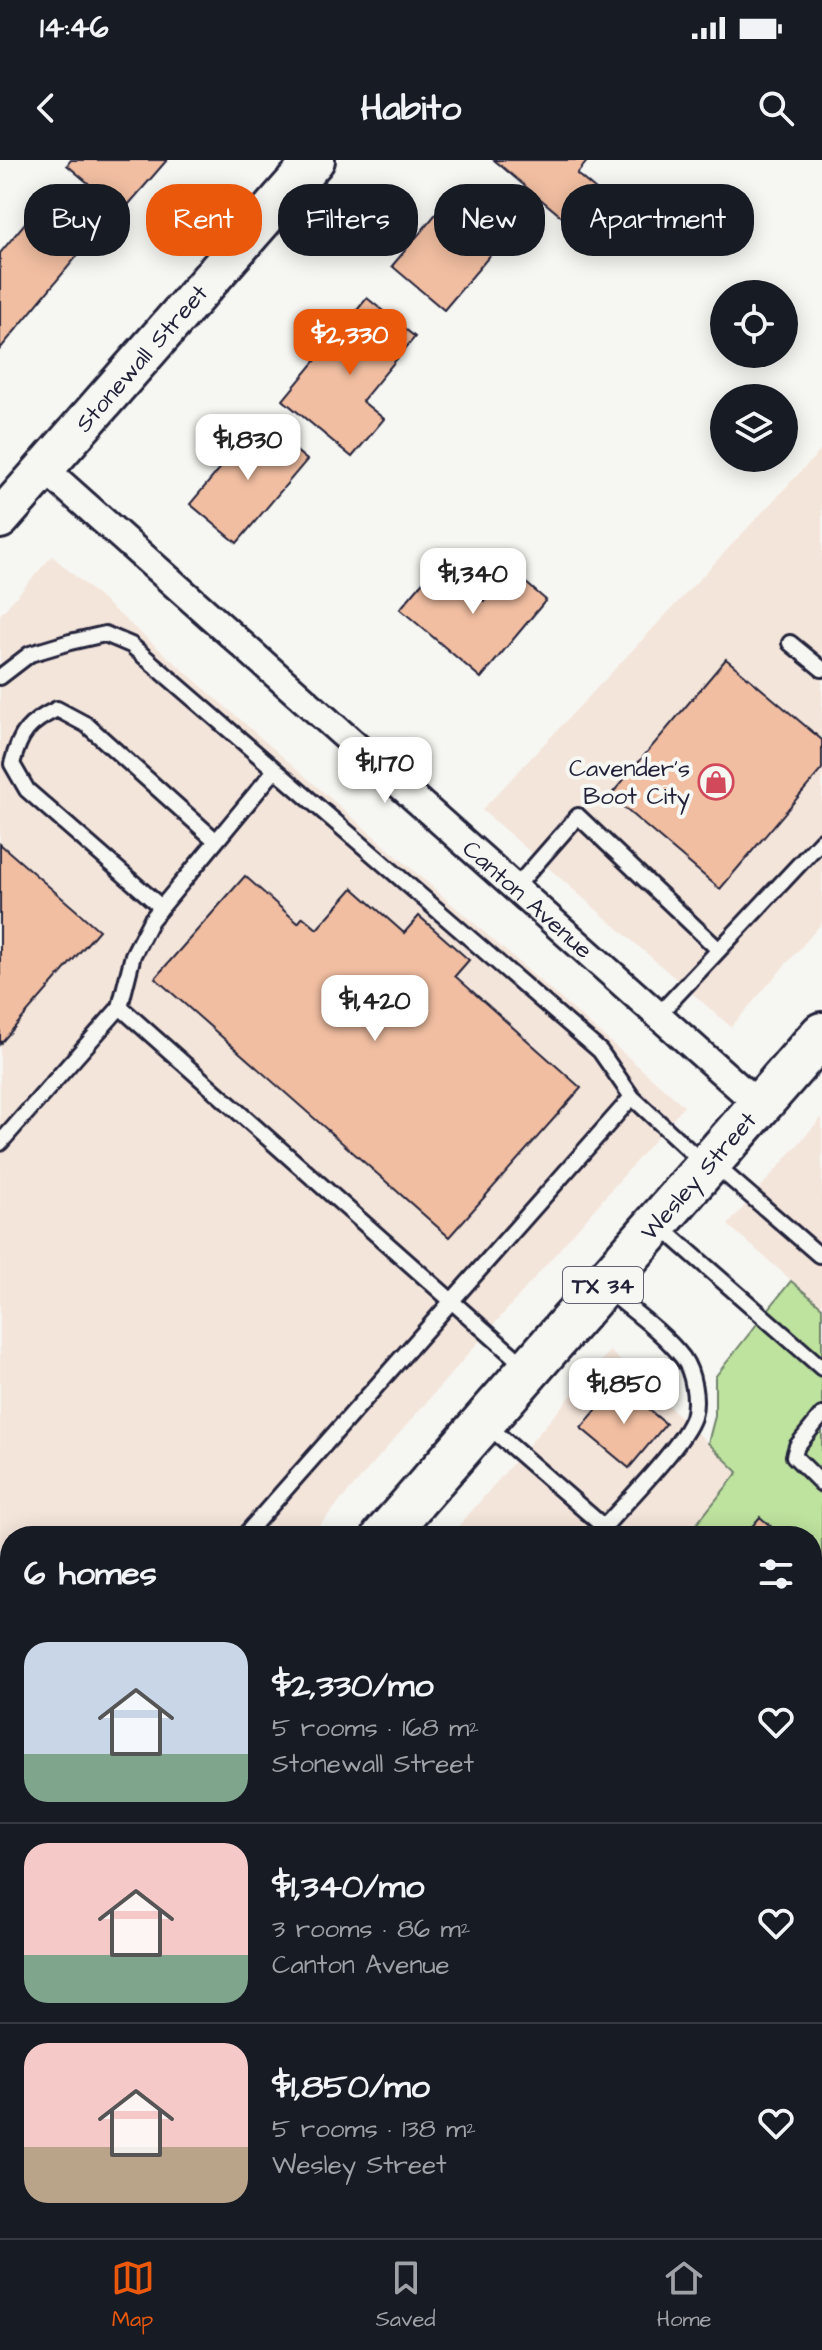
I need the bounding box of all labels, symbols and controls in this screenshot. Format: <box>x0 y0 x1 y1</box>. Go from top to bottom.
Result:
text: 14:46 <box>40 7 109 49</box>
text: Habito <box>361 83 461 134</box>
icon: back <box>24 86 68 130</box>
icon: search <box>754 86 798 130</box>
chip: Buy <box>24 184 130 256</box>
chip: Rent <box>146 184 262 256</box>
chip: Filters <box>278 184 418 256</box>
chip: New <box>434 184 545 256</box>
chip: Apartment <box>561 184 754 256</box>
street label: Stonewall Street <box>68 277 216 440</box>
map controls <box>710 280 798 472</box>
button: locate <box>710 280 798 368</box>
pin: $2,330 <box>285 309 415 377</box>
text: $2,330 <box>312 317 388 353</box>
button: layers <box>710 384 798 472</box>
pin: $1,830 <box>183 414 313 482</box>
text: $1,830 <box>214 422 282 458</box>
pin: $1,340 <box>408 548 538 616</box>
text: $1,340 <box>438 556 508 592</box>
pin: $1,170 <box>320 737 450 805</box>
text: $1,170 <box>356 745 414 781</box>
place label: Cavender's Boot City <box>569 752 690 815</box>
shop icon: Cavender's Boot City <box>697 763 735 801</box>
street label: Canton Avenue <box>455 833 600 967</box>
pin: $1,420 <box>310 975 440 1043</box>
text: $1,420 <box>339 983 411 1019</box>
street label: Wesley Street <box>633 1104 765 1248</box>
road number: TX 34 <box>563 1267 643 1303</box>
pin: $1,850 <box>559 1358 689 1426</box>
text: $1,850 <box>587 1366 661 1402</box>
text: 6 homes <box>24 1550 157 1598</box>
icon: filters <box>754 1552 798 1596</box>
text: $2,330/mo <box>272 1662 434 1710</box>
icon: home <box>88 1674 184 1770</box>
icon: heart <box>754 1700 798 1744</box>
text: 5 rooms · 168 m² <box>272 1710 479 1746</box>
text: Stonewall Street <box>272 1746 474 1782</box>
text: $1,340/mo <box>272 1863 424 1911</box>
icon: home <box>88 1875 184 1971</box>
icon: heart <box>754 1901 798 1945</box>
text: 3 rooms · 86 m² <box>272 1911 471 1947</box>
text: Canton Avenue <box>272 1947 450 1983</box>
text: $1,850/mo <box>272 2063 430 2111</box>
icon: home <box>88 2075 184 2171</box>
icon: heart <box>754 2101 798 2145</box>
text: 5 rooms · 138 m² <box>272 2111 476 2147</box>
text: Wesley Street <box>272 2147 447 2183</box>
tab: Map <box>111 2256 155 2335</box>
tab: Saved <box>376 2256 436 2335</box>
tab: Home <box>657 2256 711 2335</box>

